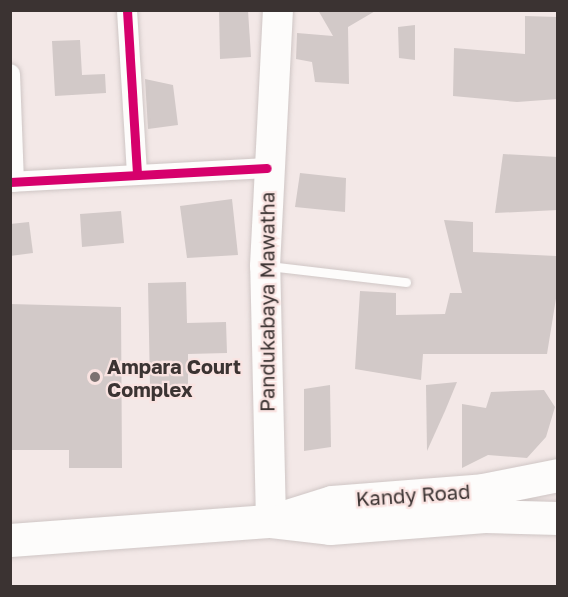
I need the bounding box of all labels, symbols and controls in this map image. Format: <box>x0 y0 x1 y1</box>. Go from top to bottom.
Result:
street label: Pandukabaya Mawatha <box>255 192 279 412</box>
place label: Ampara Court Complex <box>107 354 241 401</box>
marker: Ampara Court Complex <box>88 370 102 384</box>
street label: Kandy Road <box>355 479 471 511</box>

